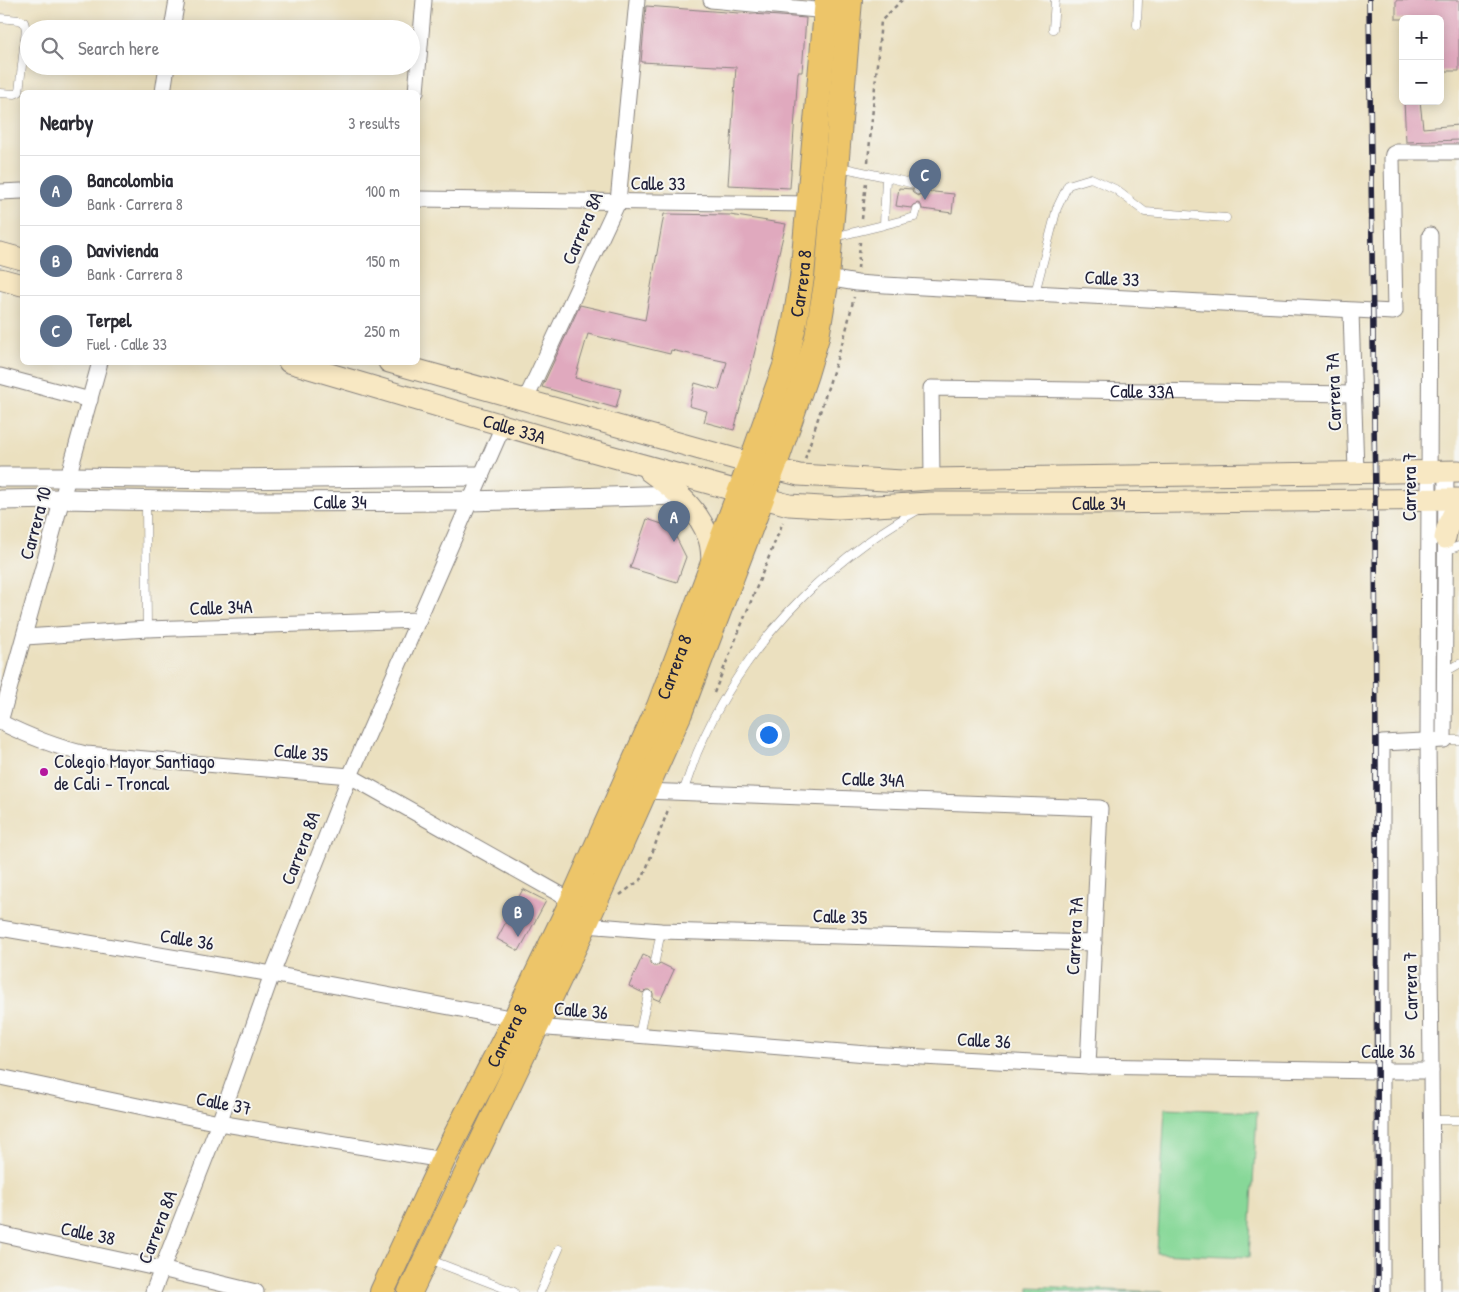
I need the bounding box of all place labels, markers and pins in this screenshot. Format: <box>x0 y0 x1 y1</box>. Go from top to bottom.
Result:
pin: C <box>909 159 941 200</box>
pin: A <box>658 501 690 542</box>
place label: Colegio Mayor Santiago de Cali - Troncal <box>54 748 215 796</box>
marker: Colegio Mayor Santiago de Cali - Troncal <box>38 766 50 778</box>
pin: B <box>502 896 534 937</box>

